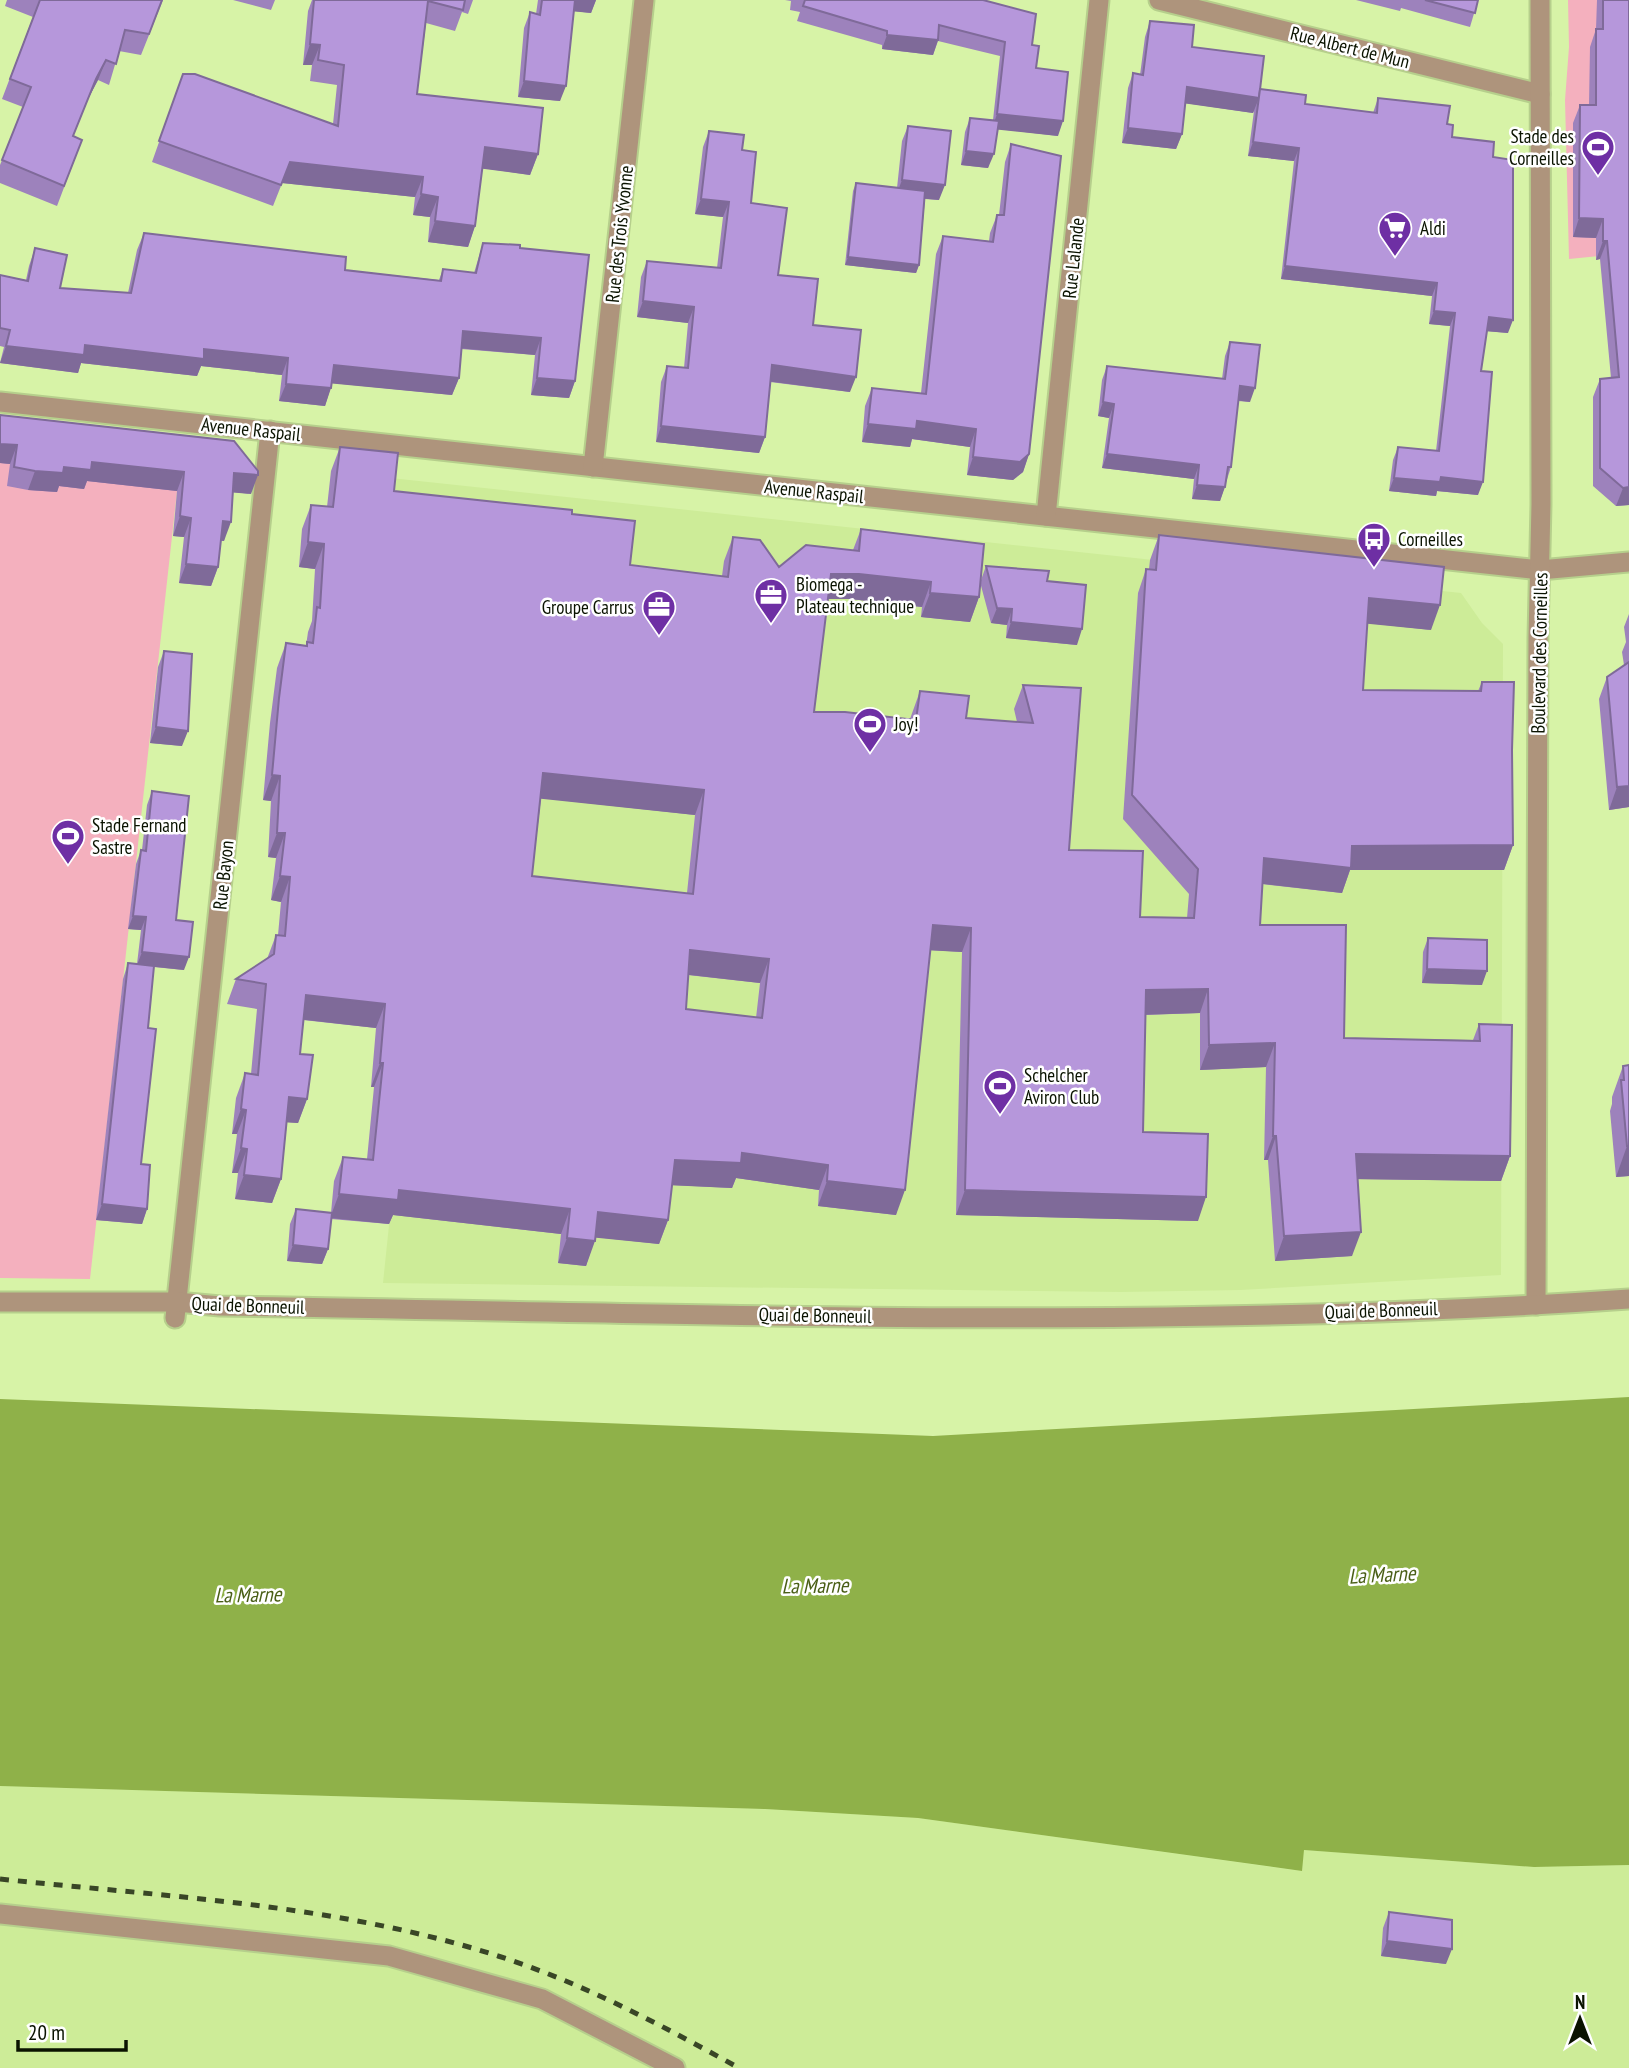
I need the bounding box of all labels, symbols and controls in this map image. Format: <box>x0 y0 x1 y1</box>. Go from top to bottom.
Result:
street label: Rue Albert de Mun <box>1288 21 1412 73</box>
place label: Stade des Corneilles <box>1509 124 1574 170</box>
sports icon: Stade des Corneilles <box>1579 128 1617 177</box>
street label: Rue des Trois Yvonne <box>600 164 638 304</box>
supermarket icon: Aldi <box>1376 209 1414 258</box>
street label: Rue Lalande <box>1057 216 1089 299</box>
place label: Aldi <box>1420 216 1446 240</box>
street label: Avenue Raspail <box>200 412 302 446</box>
street label: Avenue Raspail <box>763 474 865 508</box>
bus stop icon: Corneilles <box>1355 520 1393 569</box>
place label: Corneilles <box>1398 527 1463 551</box>
place label: Biomega - Plateau technique <box>796 572 914 618</box>
street label: Boulevard des Corneilles <box>1526 572 1552 734</box>
office icon: Biomega - Plateau technique <box>752 576 790 625</box>
office icon: Groupe Carrus <box>640 588 678 637</box>
place label: Groupe Carrus <box>542 595 634 619</box>
sports icon: Joy! <box>851 705 889 754</box>
place label: Joy! <box>893 712 918 736</box>
place label: Stade Fernand Sastre <box>92 813 186 859</box>
sports icon: Stade Fernand Sastre <box>49 817 87 866</box>
street label: Rue Bayon <box>207 839 239 911</box>
place label: Schelcher Aviron Club <box>1024 1063 1099 1109</box>
sports icon: Schelcher Aviron Club <box>981 1067 1019 1116</box>
street label: Quai de Bonneuil <box>191 1291 305 1319</box>
street label: Quai de Bonneuil <box>1324 1296 1438 1324</box>
street label: Quai de Bonneuil <box>758 1302 872 1328</box>
water label: La Marne <box>1348 1559 1417 1590</box>
water label: La Marne <box>781 1571 850 1600</box>
water label: La Marne <box>214 1580 283 1609</box>
north arrow <box>1545 1984 1615 2054</box>
text: N <box>1575 1990 1585 2014</box>
scale bar <box>18 2008 126 2052</box>
text: 20 m <box>28 2019 65 2046</box>

